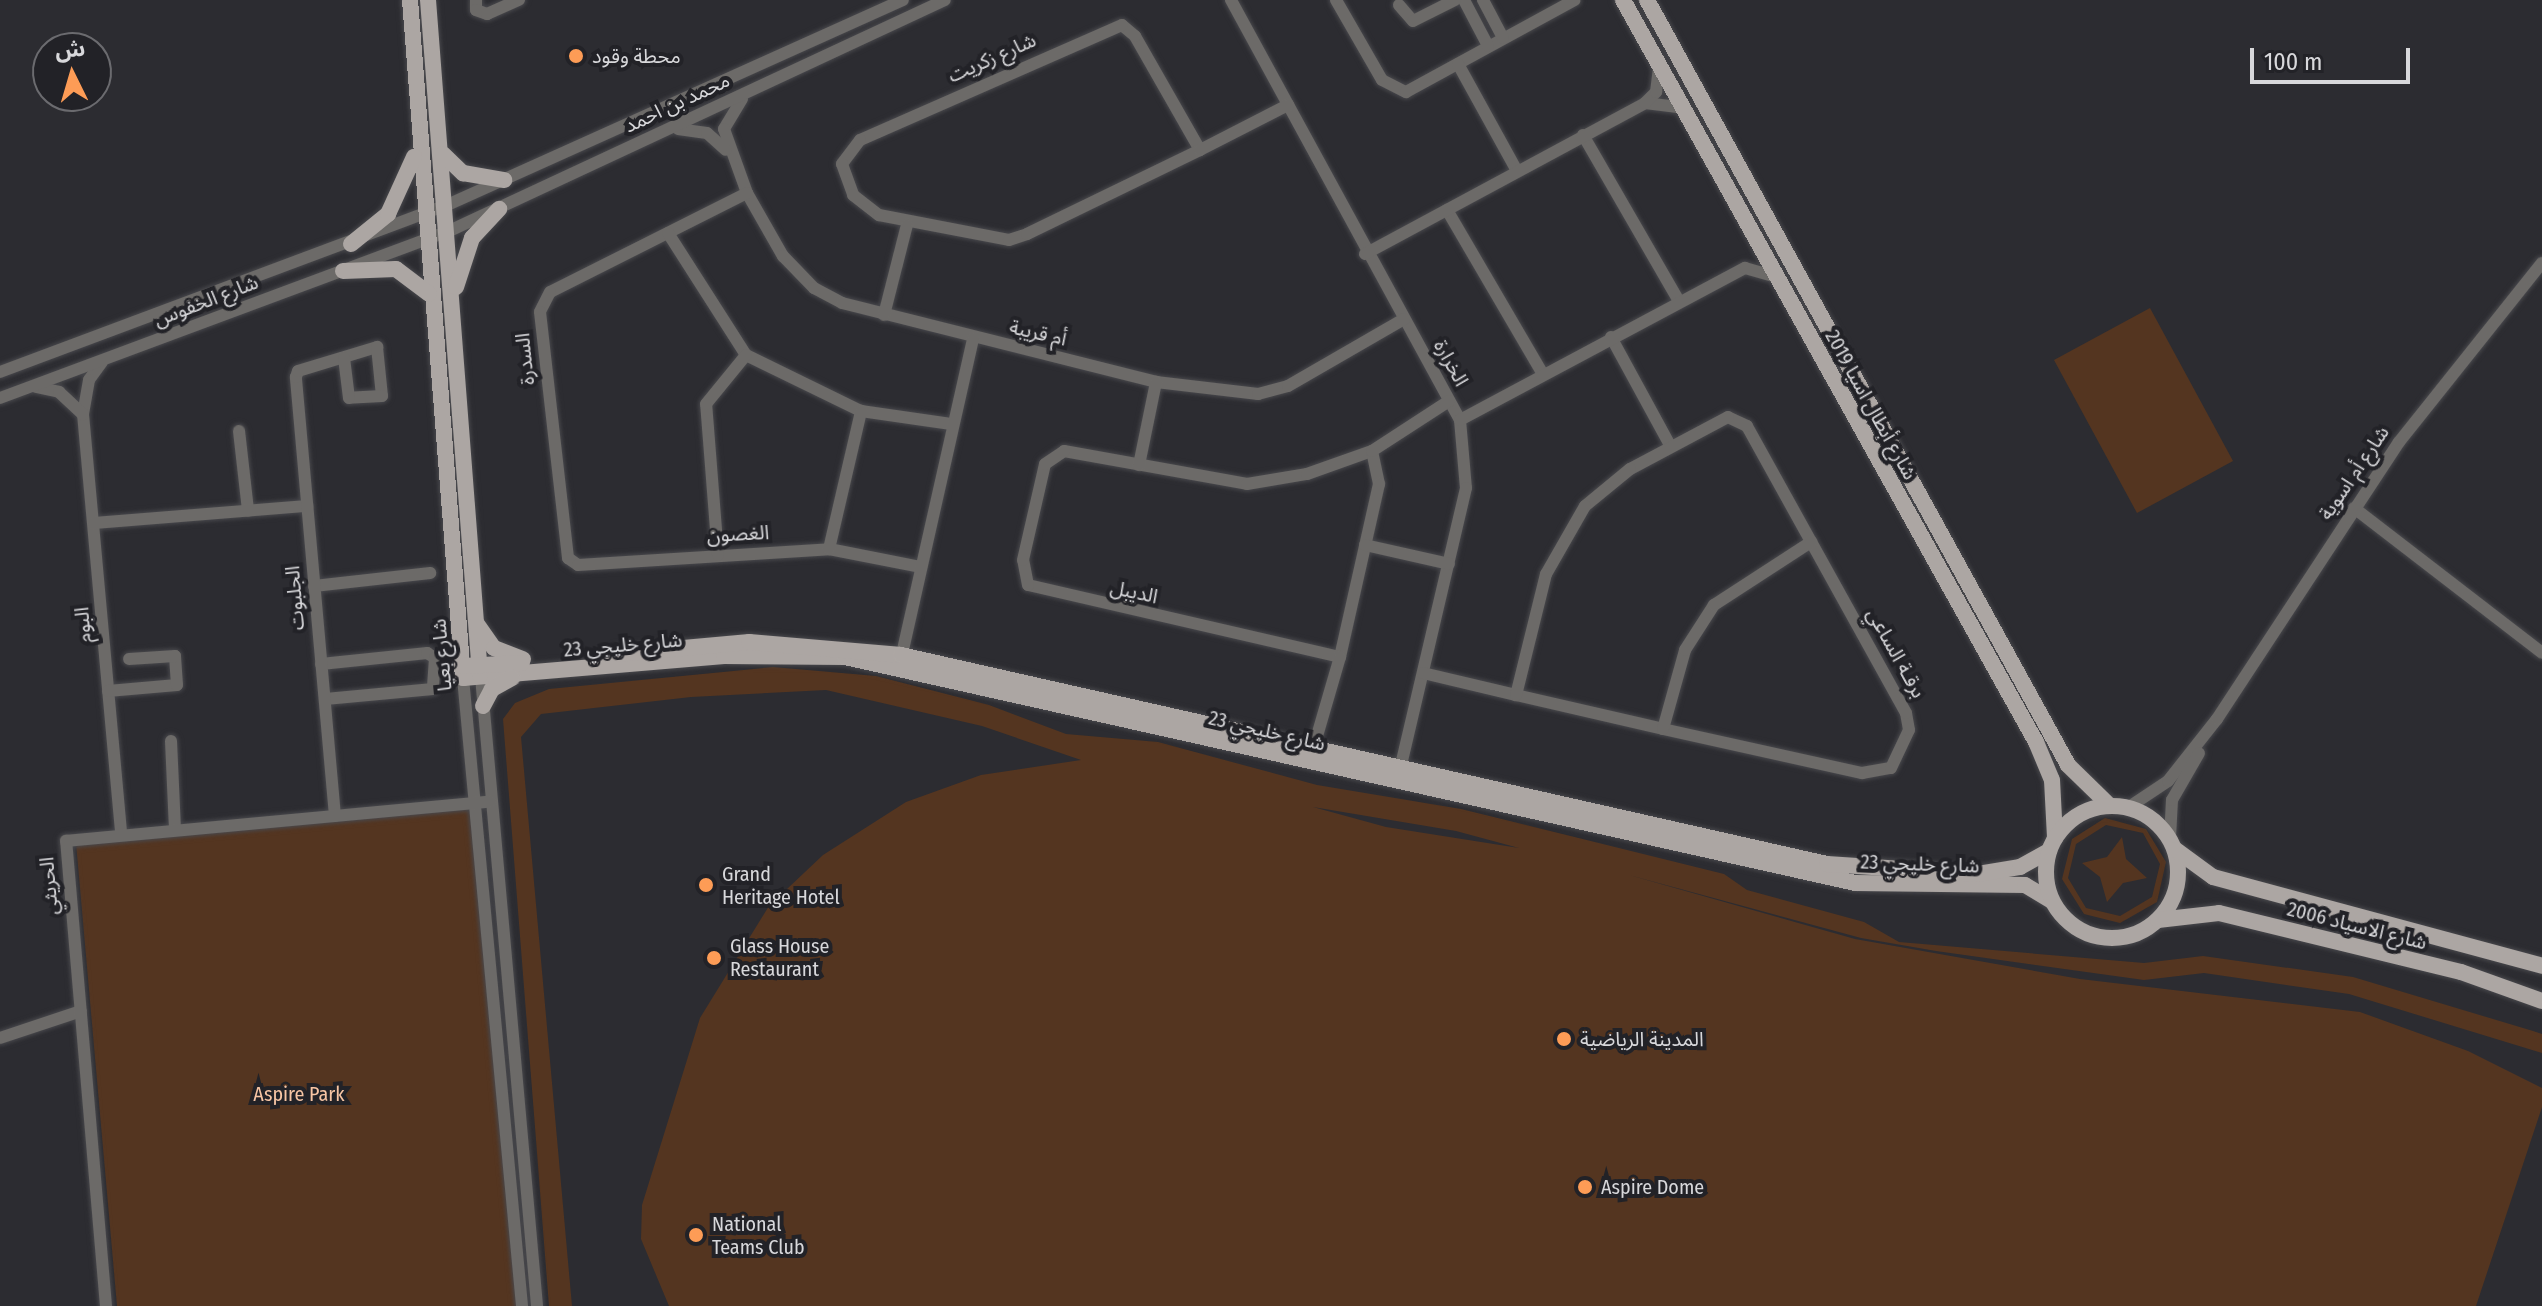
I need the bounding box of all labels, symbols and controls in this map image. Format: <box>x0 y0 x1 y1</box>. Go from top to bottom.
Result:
street label: شارع زكريت <box>944 28 1040 88</box>
north arrow <box>32 32 112 112</box>
scale bar <box>2254 32 2414 82</box>
text: ش <box>54 35 86 64</box>
place label: محطة وقود <box>592 44 681 68</box>
marker: محطة وقود <box>567 47 585 65</box>
text: 100 m <box>2264 48 2322 76</box>
street label: محمد بن احمد <box>620 68 734 138</box>
street label: شارع الخفوس <box>150 270 262 332</box>
street label: أم قريبة <box>1007 315 1069 351</box>
street label: شارع أبطال اسيا 2019 <box>1820 326 1922 484</box>
street label: السدرة <box>510 332 540 386</box>
street label: الخرارة <box>1429 336 1473 390</box>
street label: شارع أم اسوية <box>2314 421 2394 525</box>
street label: الغصون <box>706 520 770 548</box>
street label: الجلبوت <box>280 565 310 631</box>
street label: الديبل <box>1108 575 1160 609</box>
street label: برقـة الساعي <box>1862 604 1930 702</box>
street label: البوم <box>69 606 97 644</box>
street label: شارع بعيا <box>427 618 457 692</box>
street label: شارع خليجي 23 <box>563 628 683 662</box>
street label: شارع خليجي 23 <box>1206 706 1328 756</box>
street label: شارع خليجي 23 <box>1860 850 1980 878</box>
street label: الحريثي <box>35 856 63 916</box>
place label: Grand Heritage Hotel <box>722 862 840 909</box>
marker: Grand Heritage Hotel <box>697 876 715 894</box>
street label: شارع الاسياد 2006 <box>2285 897 2429 955</box>
place label: Glass House Restaurant <box>730 934 829 981</box>
marker: Glass House Restaurant <box>705 949 723 967</box>
place label: المدينة الرياضية <box>1580 1027 1704 1051</box>
marker: المدينة الرياضية <box>1555 1030 1573 1048</box>
park label: Aspire Park <box>253 1082 345 1106</box>
place label: Aspire Dome <box>1601 1175 1704 1199</box>
marker: Aspire Dome <box>1576 1178 1594 1196</box>
place label: National Teams Club <box>712 1212 805 1259</box>
marker: National Teams Club <box>687 1226 705 1244</box>

